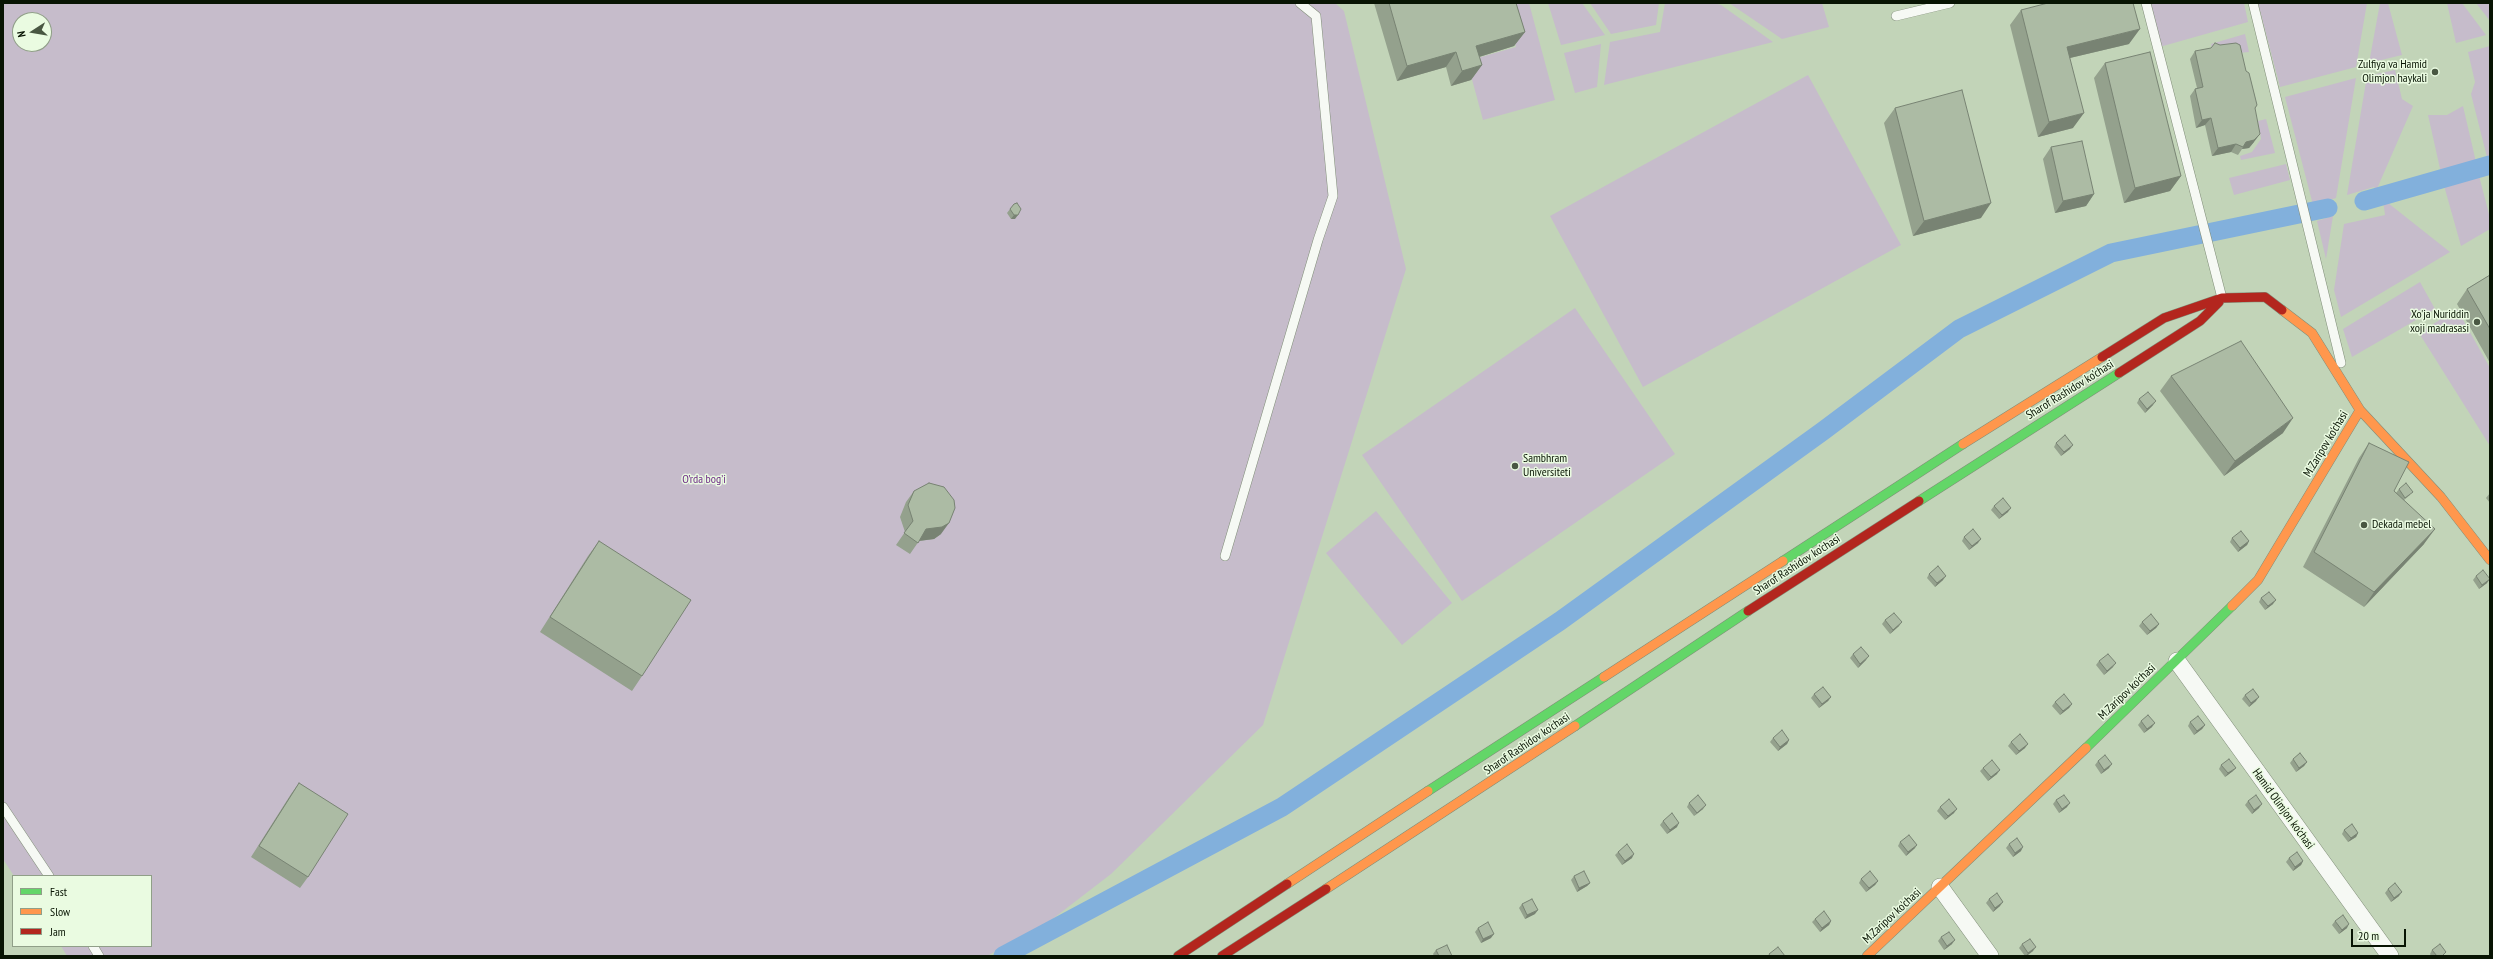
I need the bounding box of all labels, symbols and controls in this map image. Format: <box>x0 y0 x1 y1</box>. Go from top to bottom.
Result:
north arrow <box>12 12 52 52</box>
text: N <box>14 30 29 39</box>
place label: Zulfiya va Hamid Olimjon haykali <box>2358 58 2427 86</box>
marker: Zulfiya va Hamid Olimjon haykali <box>2430 67 2440 77</box>
place label: Xo'ja Nuriddin xoji madrasasi <box>2410 308 2469 336</box>
marker: Xo'ja Nuriddin xoji madrasasi <box>2472 317 2482 327</box>
street label: Sharof Rashidov ko'chasi <box>2024 357 2116 423</box>
street label: M.Zaripov ko'chasi <box>2301 408 2351 480</box>
place label: Sambhram Universiteti <box>1523 452 1571 480</box>
marker: Sambhram Universiteti <box>1510 461 1520 471</box>
park label: O’rda bog’i <box>682 473 726 487</box>
place label: Dekada mebel <box>2372 518 2431 532</box>
marker: Dekada mebel <box>2359 520 2369 530</box>
street label: Sharof Rashidov ko'chasi <box>1751 532 1843 598</box>
street label: M.Zaripov ko'chasi <box>2095 661 2159 723</box>
street label: Sharof Rashidov ko'chasi <box>1481 710 1573 778</box>
street label: Hamid Olimjon ko'chasi <box>2249 766 2317 852</box>
legend <box>12 875 152 947</box>
text: Fast <box>50 884 67 899</box>
street label: M.Zaripov ko'chasi <box>1860 885 1924 947</box>
text: Slow <box>50 904 70 919</box>
scale bar <box>2353 921 2408 947</box>
text: Jam <box>50 924 66 939</box>
text: 20 m <box>2358 928 2379 943</box>

